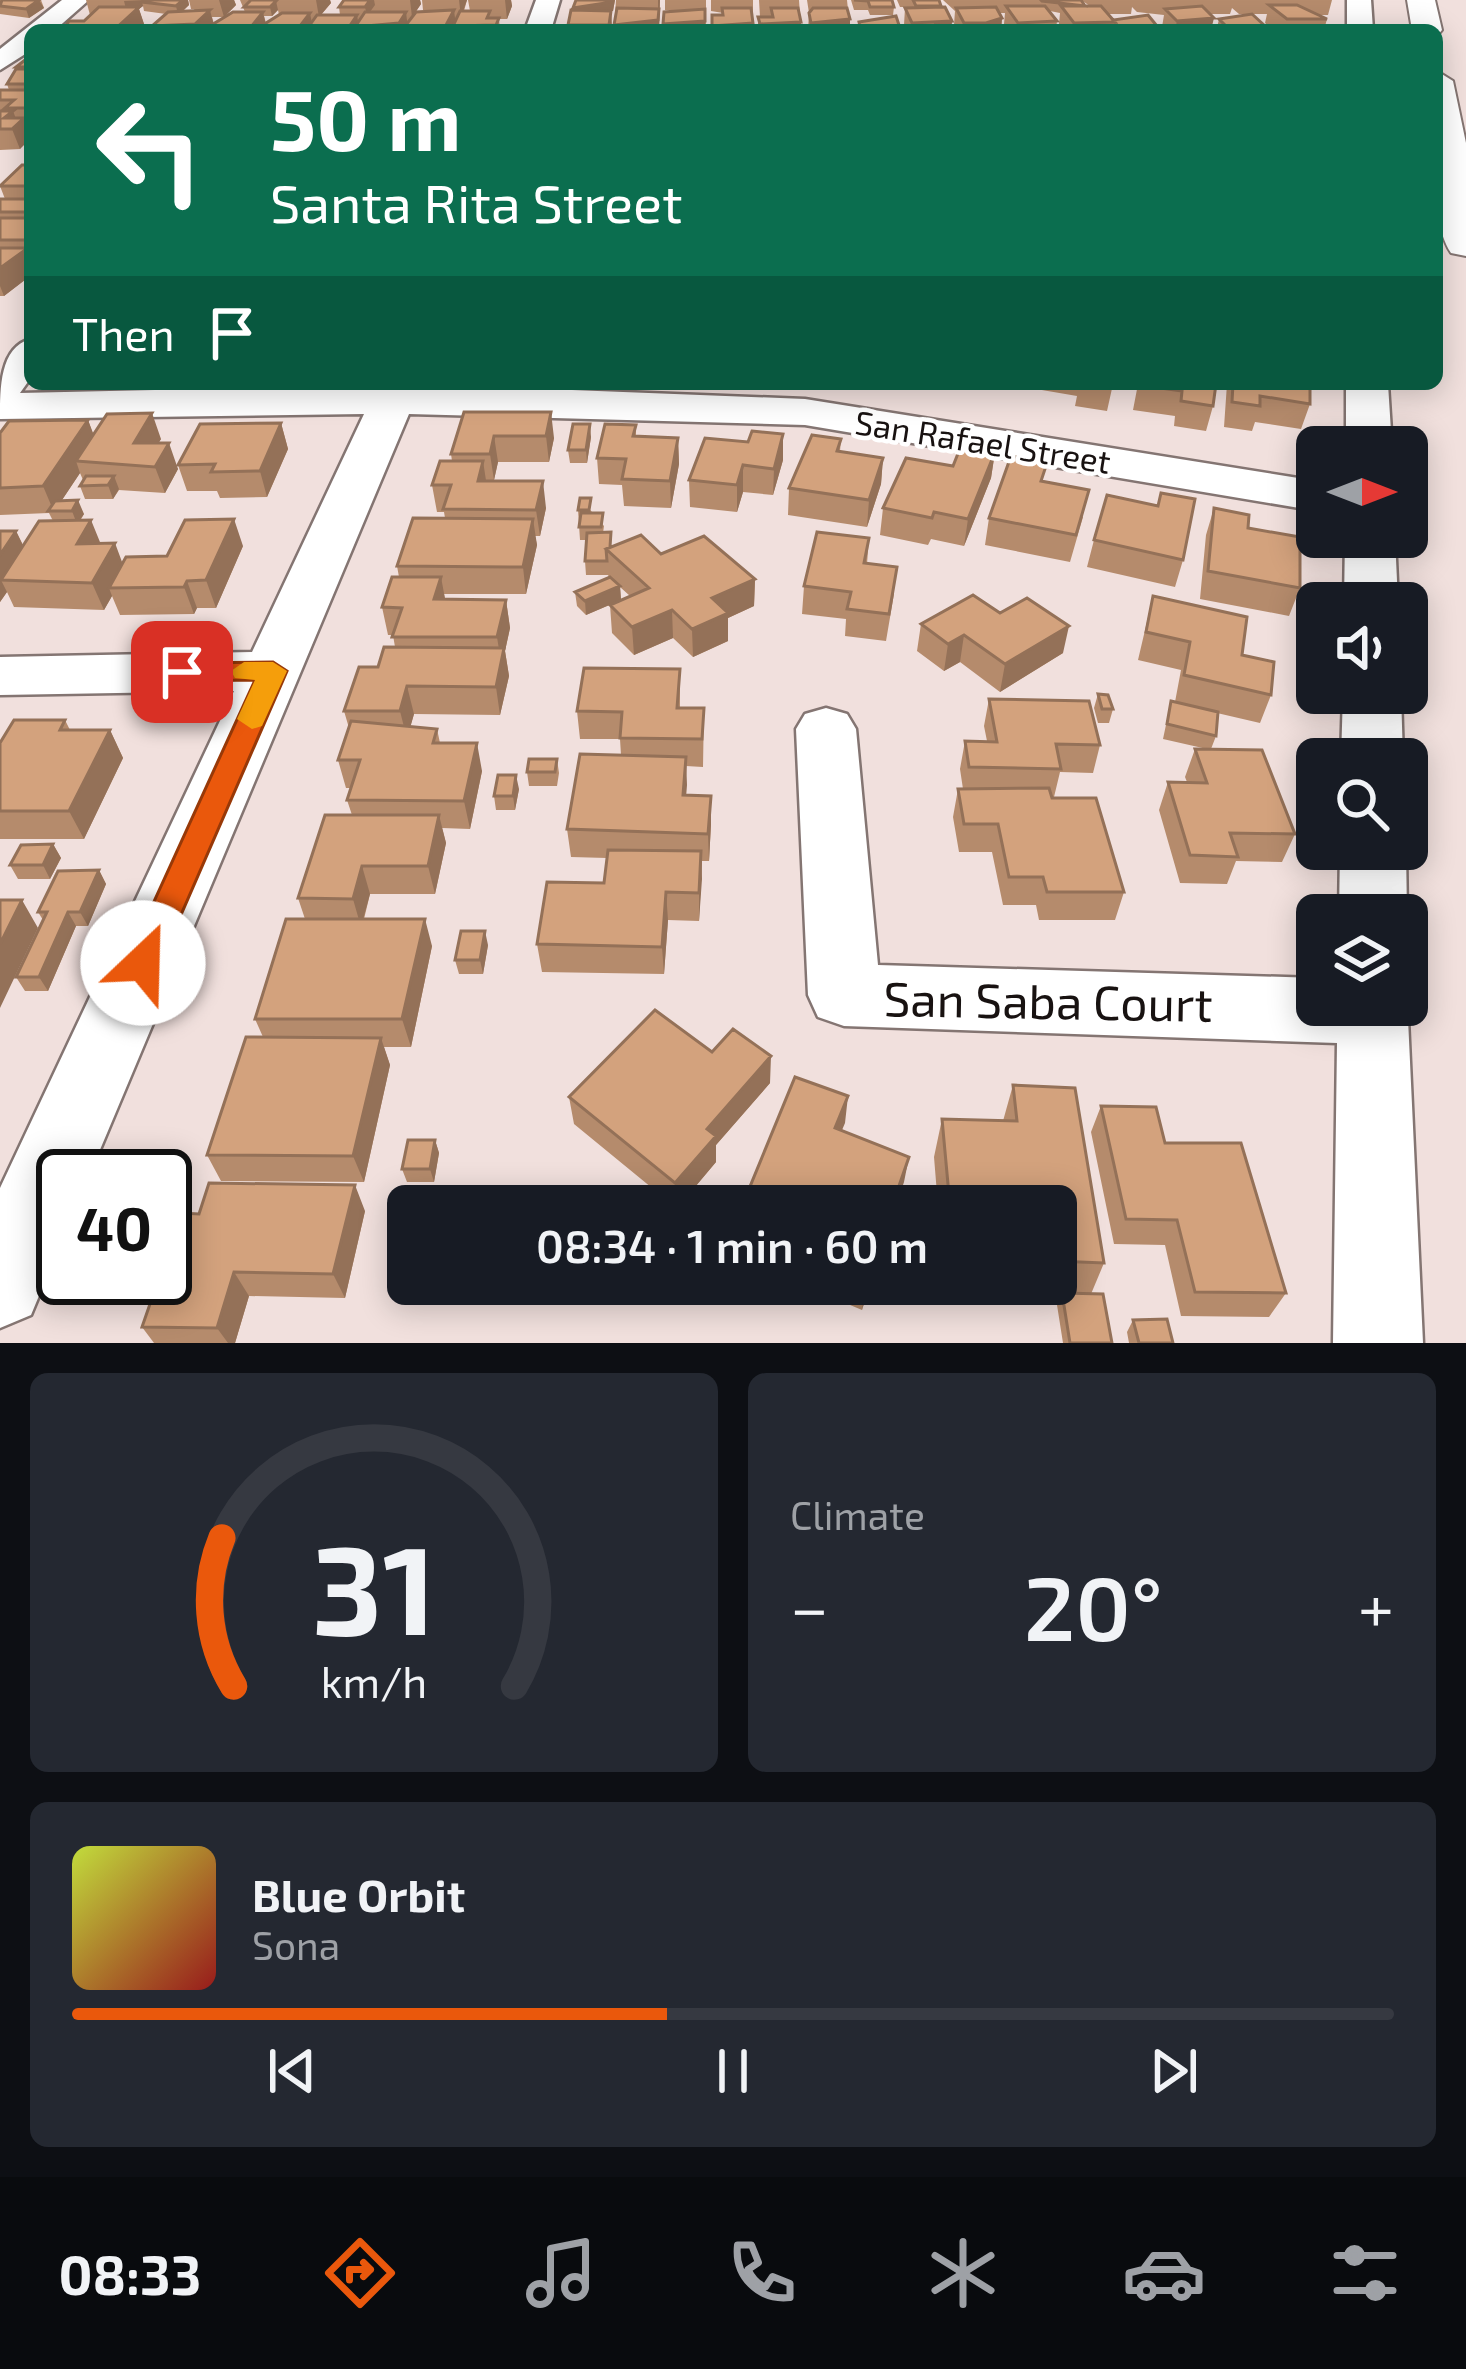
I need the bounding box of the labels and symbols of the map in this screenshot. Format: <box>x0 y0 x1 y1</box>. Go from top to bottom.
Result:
street label: San Rafael Street <box>852 401 1114 481</box>
north arrow <box>1296 426 1428 558</box>
pin <box>131 621 233 723</box>
position arrow <box>80 900 206 1026</box>
street label: San Saba Court <box>883 968 1213 1032</box>
speed limit sign: 40 <box>36 1149 192 1305</box>

